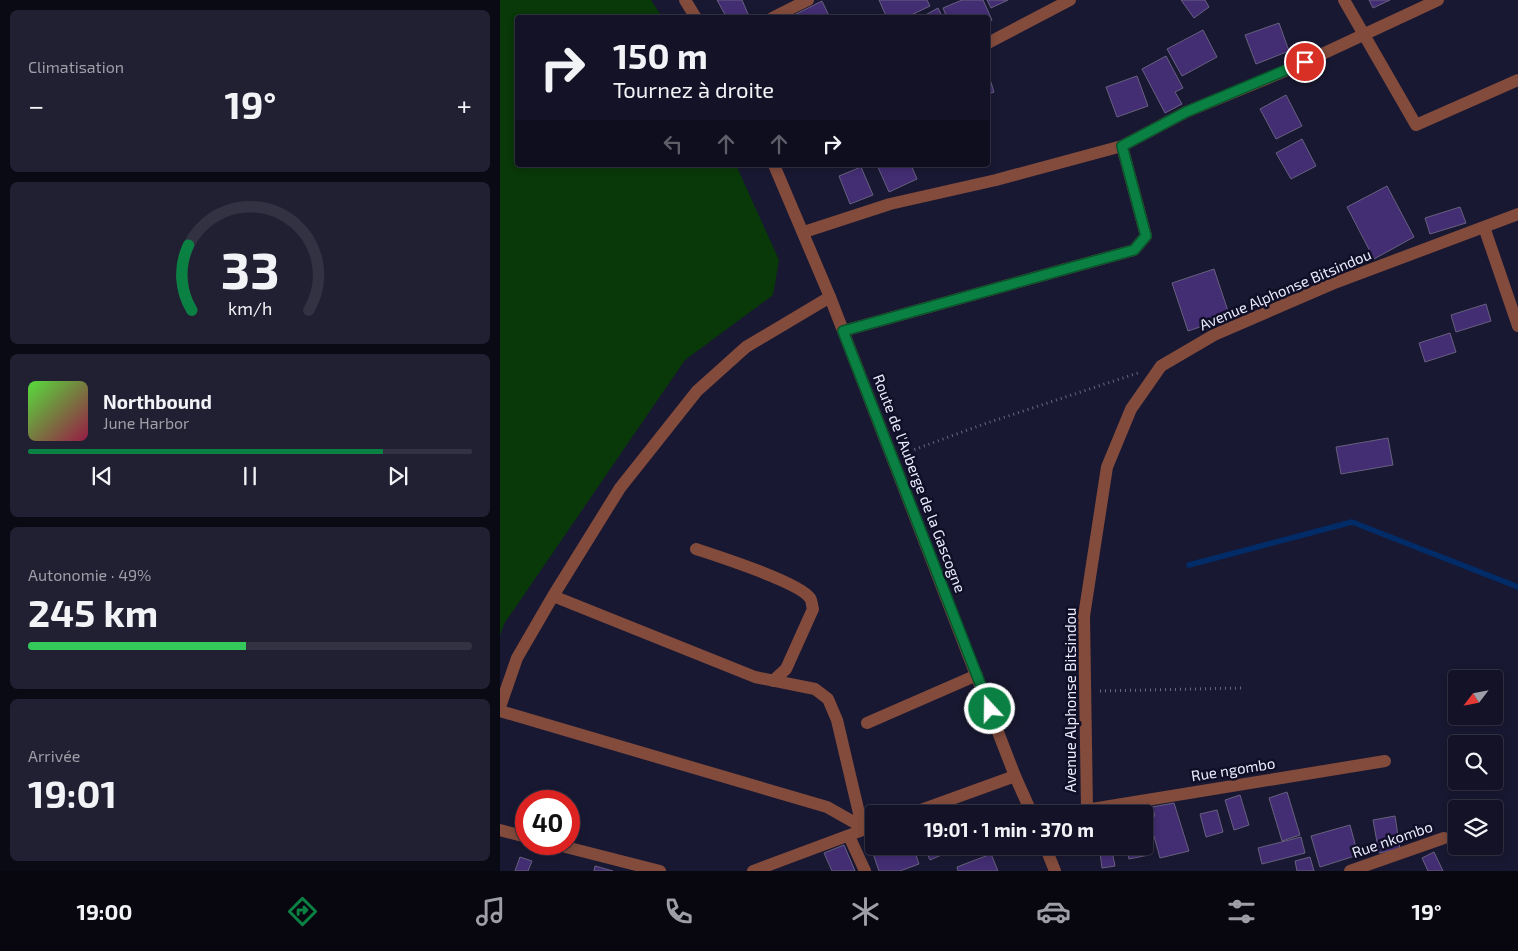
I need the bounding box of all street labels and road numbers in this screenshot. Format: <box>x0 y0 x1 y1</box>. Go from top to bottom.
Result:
street label: Avenue Alphonse Bitsindou <box>1196 245 1374 333</box>
street label: Route de l'Auberge de la Gascogne <box>870 371 970 595</box>
street label: Avenue Alphonse Bitsindou <box>1061 607 1079 793</box>
street label: Rue ngombo <box>1190 753 1276 785</box>
street label: Rue nkombo <box>1349 817 1435 861</box>

